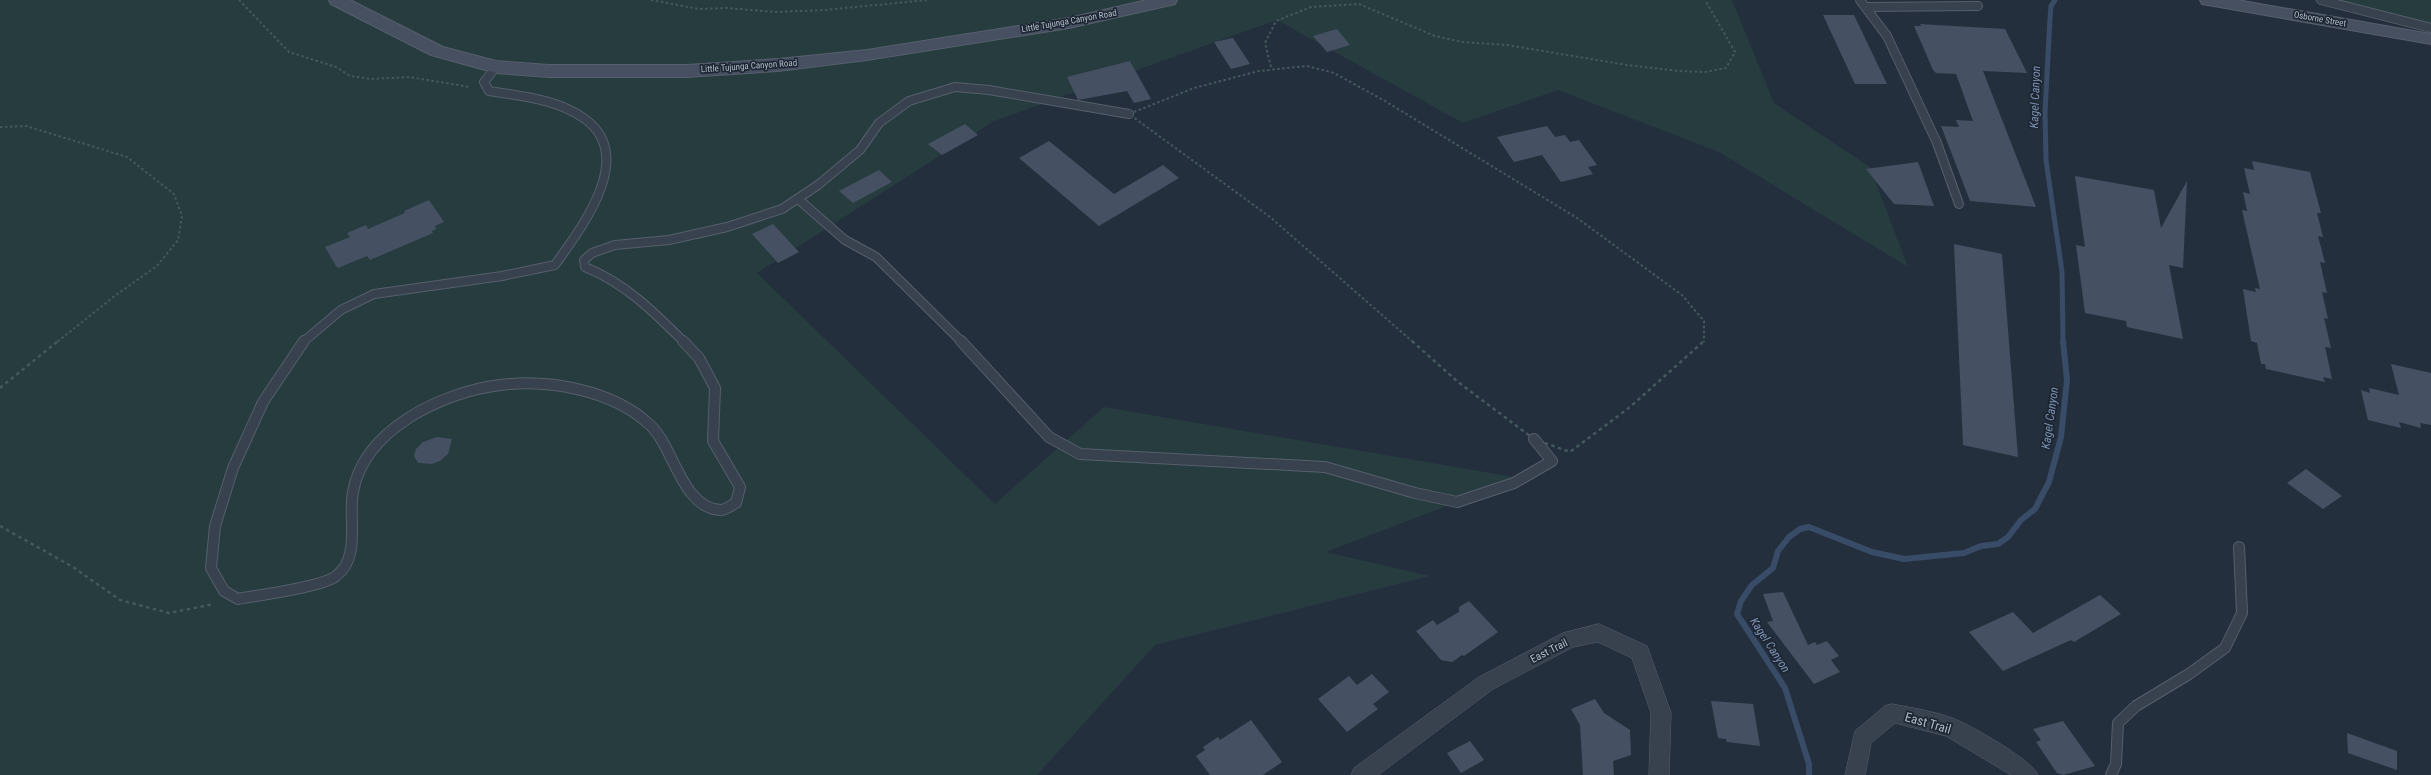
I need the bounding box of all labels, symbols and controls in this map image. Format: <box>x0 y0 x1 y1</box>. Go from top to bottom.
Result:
street label: Little Tujunga Canyon Road <box>1021 8 1117 34</box>
street label: Osborne Street <box>2293 9 2347 29</box>
street label: Little Tujunga Canyon Road <box>701 58 797 74</box>
water label: Kagel Canyon <box>2027 65 2043 129</box>
water label: Kagel Canyon <box>2039 386 2061 450</box>
water label: Kagel Canyon <box>1747 615 1793 675</box>
street label: East Trail <box>1528 636 1570 666</box>
street label: East Trail <box>1903 709 1953 737</box>

